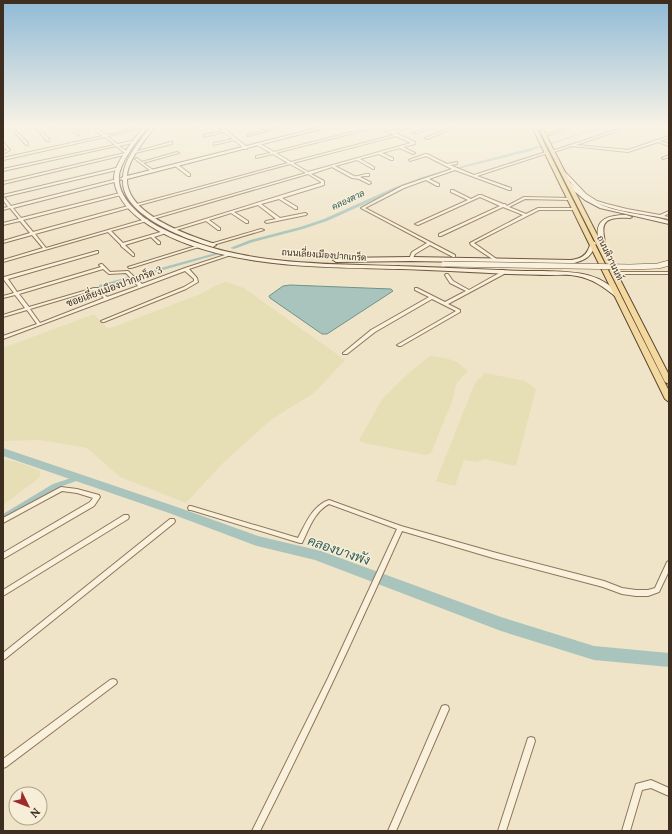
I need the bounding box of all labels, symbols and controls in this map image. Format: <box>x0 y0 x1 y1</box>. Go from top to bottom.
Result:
water label: คลองตาล <box>330 187 366 212</box>
street label: ถนนติวานนท์ <box>595 234 626 282</box>
street label: ถนนเลี่ยงเมืองปากเกร็ด <box>281 243 367 263</box>
street label: ซอยเลี่ยงเมืองปากเกร็ด 3 <box>64 261 165 310</box>
water label: คลองบางพัง <box>305 532 372 569</box>
north arrow <box>8 786 48 826</box>
text: N <box>27 805 43 821</box>

